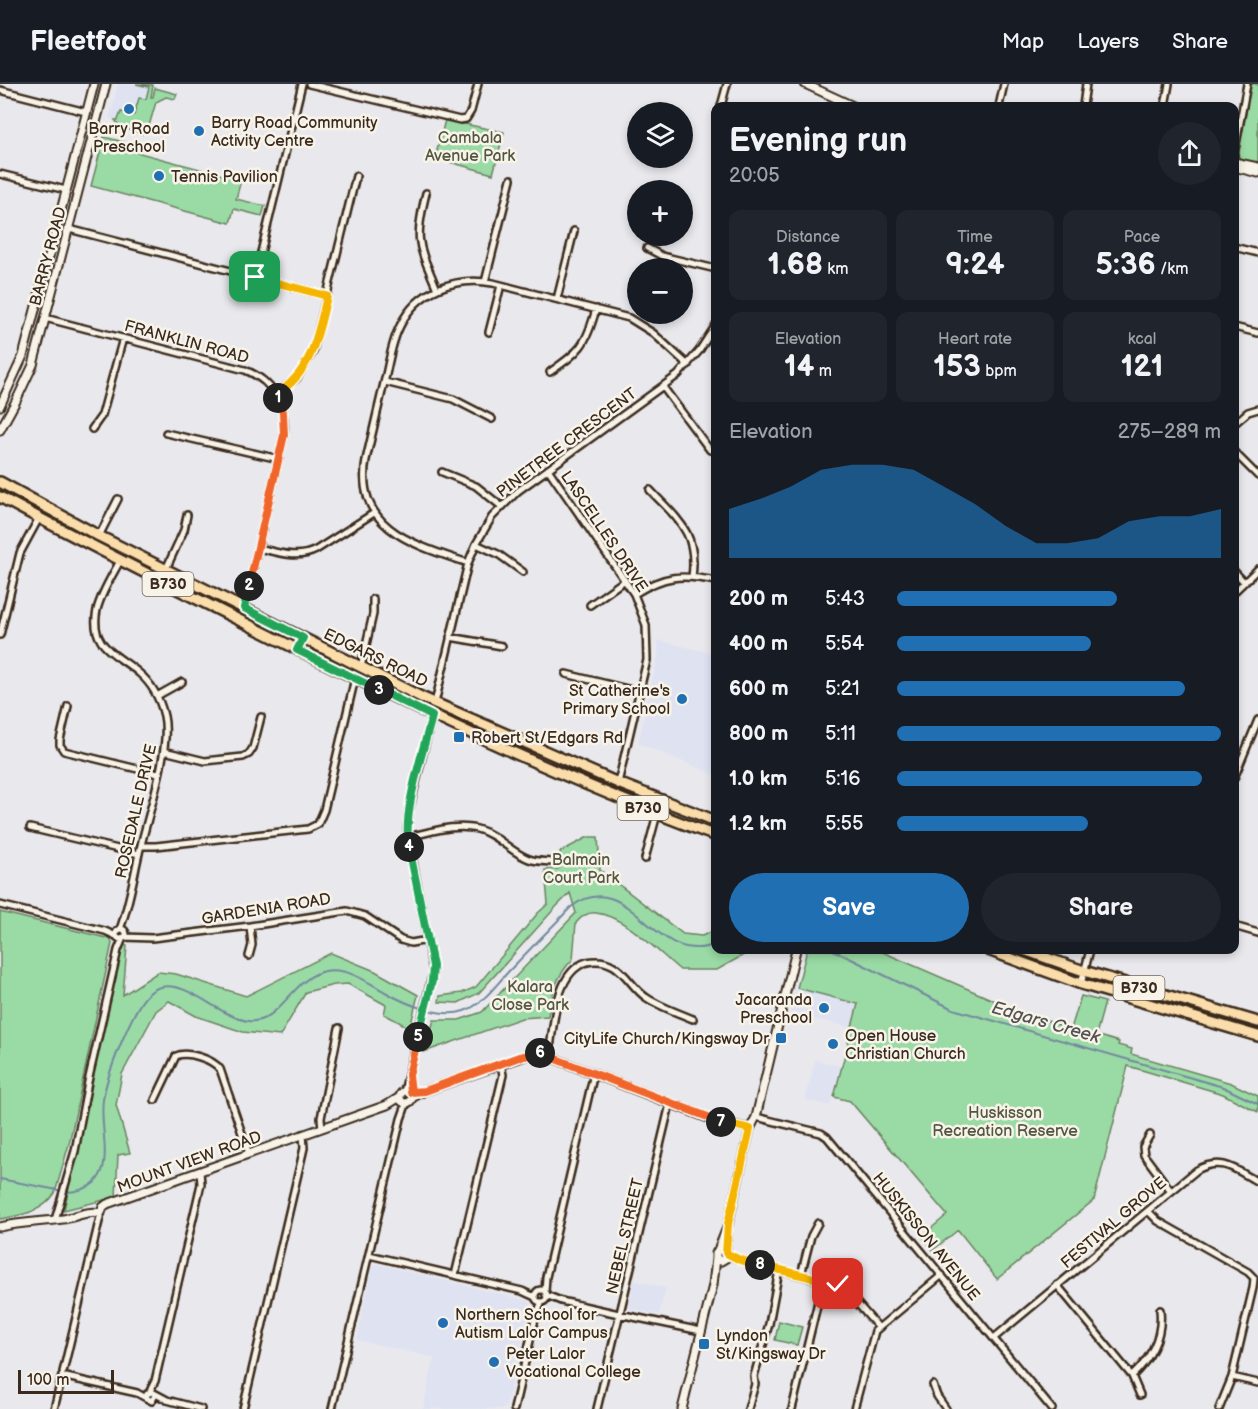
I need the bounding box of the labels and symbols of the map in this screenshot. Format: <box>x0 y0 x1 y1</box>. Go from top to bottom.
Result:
marker: Barry Road Preschool <box>122 102 136 116</box>
place label: Barry Road Community Activity Centre <box>211 114 378 151</box>
place label: Barry Road Preschool <box>88 120 170 157</box>
marker: Barry Road Community Activity Centre <box>192 124 206 138</box>
park label: Cambala Avenue Park <box>425 129 515 166</box>
place label: Tennis Pavilion <box>171 168 278 187</box>
marker: Tennis Pavilion <box>152 169 166 183</box>
street label: BARRY ROAD <box>26 205 71 308</box>
pin <box>229 251 280 302</box>
street label: FRANKLIN ROAD <box>122 317 251 368</box>
pin: 1 <box>263 383 293 413</box>
street label: PINETREE CRESCENT <box>493 384 641 502</box>
street label: LASCELLES DRIVE <box>556 468 651 596</box>
pin: 2 <box>234 571 264 601</box>
road number: B730 <box>142 572 194 596</box>
street label: EDGARS ROAD <box>320 625 431 692</box>
pin: 3 <box>364 675 394 705</box>
place label: St Catherine's Primary School <box>563 682 670 719</box>
marker: St Catherine's Primary School <box>675 692 689 706</box>
place label: Robert St/Edgars Rd <box>471 729 623 748</box>
marker: Robert St/Edgars Rd <box>452 730 466 744</box>
street label: ROSEDALE DRIVE <box>112 742 161 880</box>
road number: B730 <box>618 796 668 820</box>
pin: 4 <box>394 832 424 862</box>
park label: Balmain Court Park <box>543 851 619 888</box>
street label: GARDENIA ROAD <box>200 890 332 929</box>
road number: B730 <box>1114 976 1164 1000</box>
park label: Kalara Close Park <box>491 978 569 1015</box>
place label: Jacaranda Preschool <box>736 991 812 1028</box>
water label: Edgars Creek <box>989 997 1103 1048</box>
marker: Jacaranda Preschool <box>817 1001 831 1015</box>
pin: 5 <box>403 1022 433 1052</box>
place label: Open House Christian Church <box>845 1027 966 1064</box>
place label: CityLife Church/Kingsway Dr <box>564 1030 769 1049</box>
marker: CityLife Church/Kingsway Dr <box>774 1031 788 1045</box>
marker: Open House Christian Church <box>826 1037 840 1051</box>
pin: 6 <box>525 1038 555 1068</box>
park label: Huskisson Recreation Reserve <box>932 1104 1078 1141</box>
pin: 7 <box>706 1107 736 1137</box>
street label: MOUNT VIEW ROAD <box>115 1127 264 1197</box>
street label: HUSKISSON AVENUE <box>868 1169 983 1305</box>
street label: FESTIVAL GROVE <box>1057 1174 1170 1273</box>
street label: NEBEL STREET <box>603 1176 648 1296</box>
pin: 8 <box>745 1250 775 1280</box>
pin <box>812 1258 863 1309</box>
place label: Northern School for Autism Lalor Campus <box>455 1306 608 1343</box>
marker: Northern School for Autism Lalor Campus <box>436 1316 450 1330</box>
place label: Lyndon St/Kingsway Dr <box>716 1327 826 1364</box>
marker: Lyndon St/Kingsway Dr <box>697 1337 711 1351</box>
place label: Peter Lalor Vocational College <box>506 1345 641 1382</box>
marker: Peter Lalor Vocational College <box>487 1355 501 1369</box>
scale bar <box>18 1367 114 1394</box>

